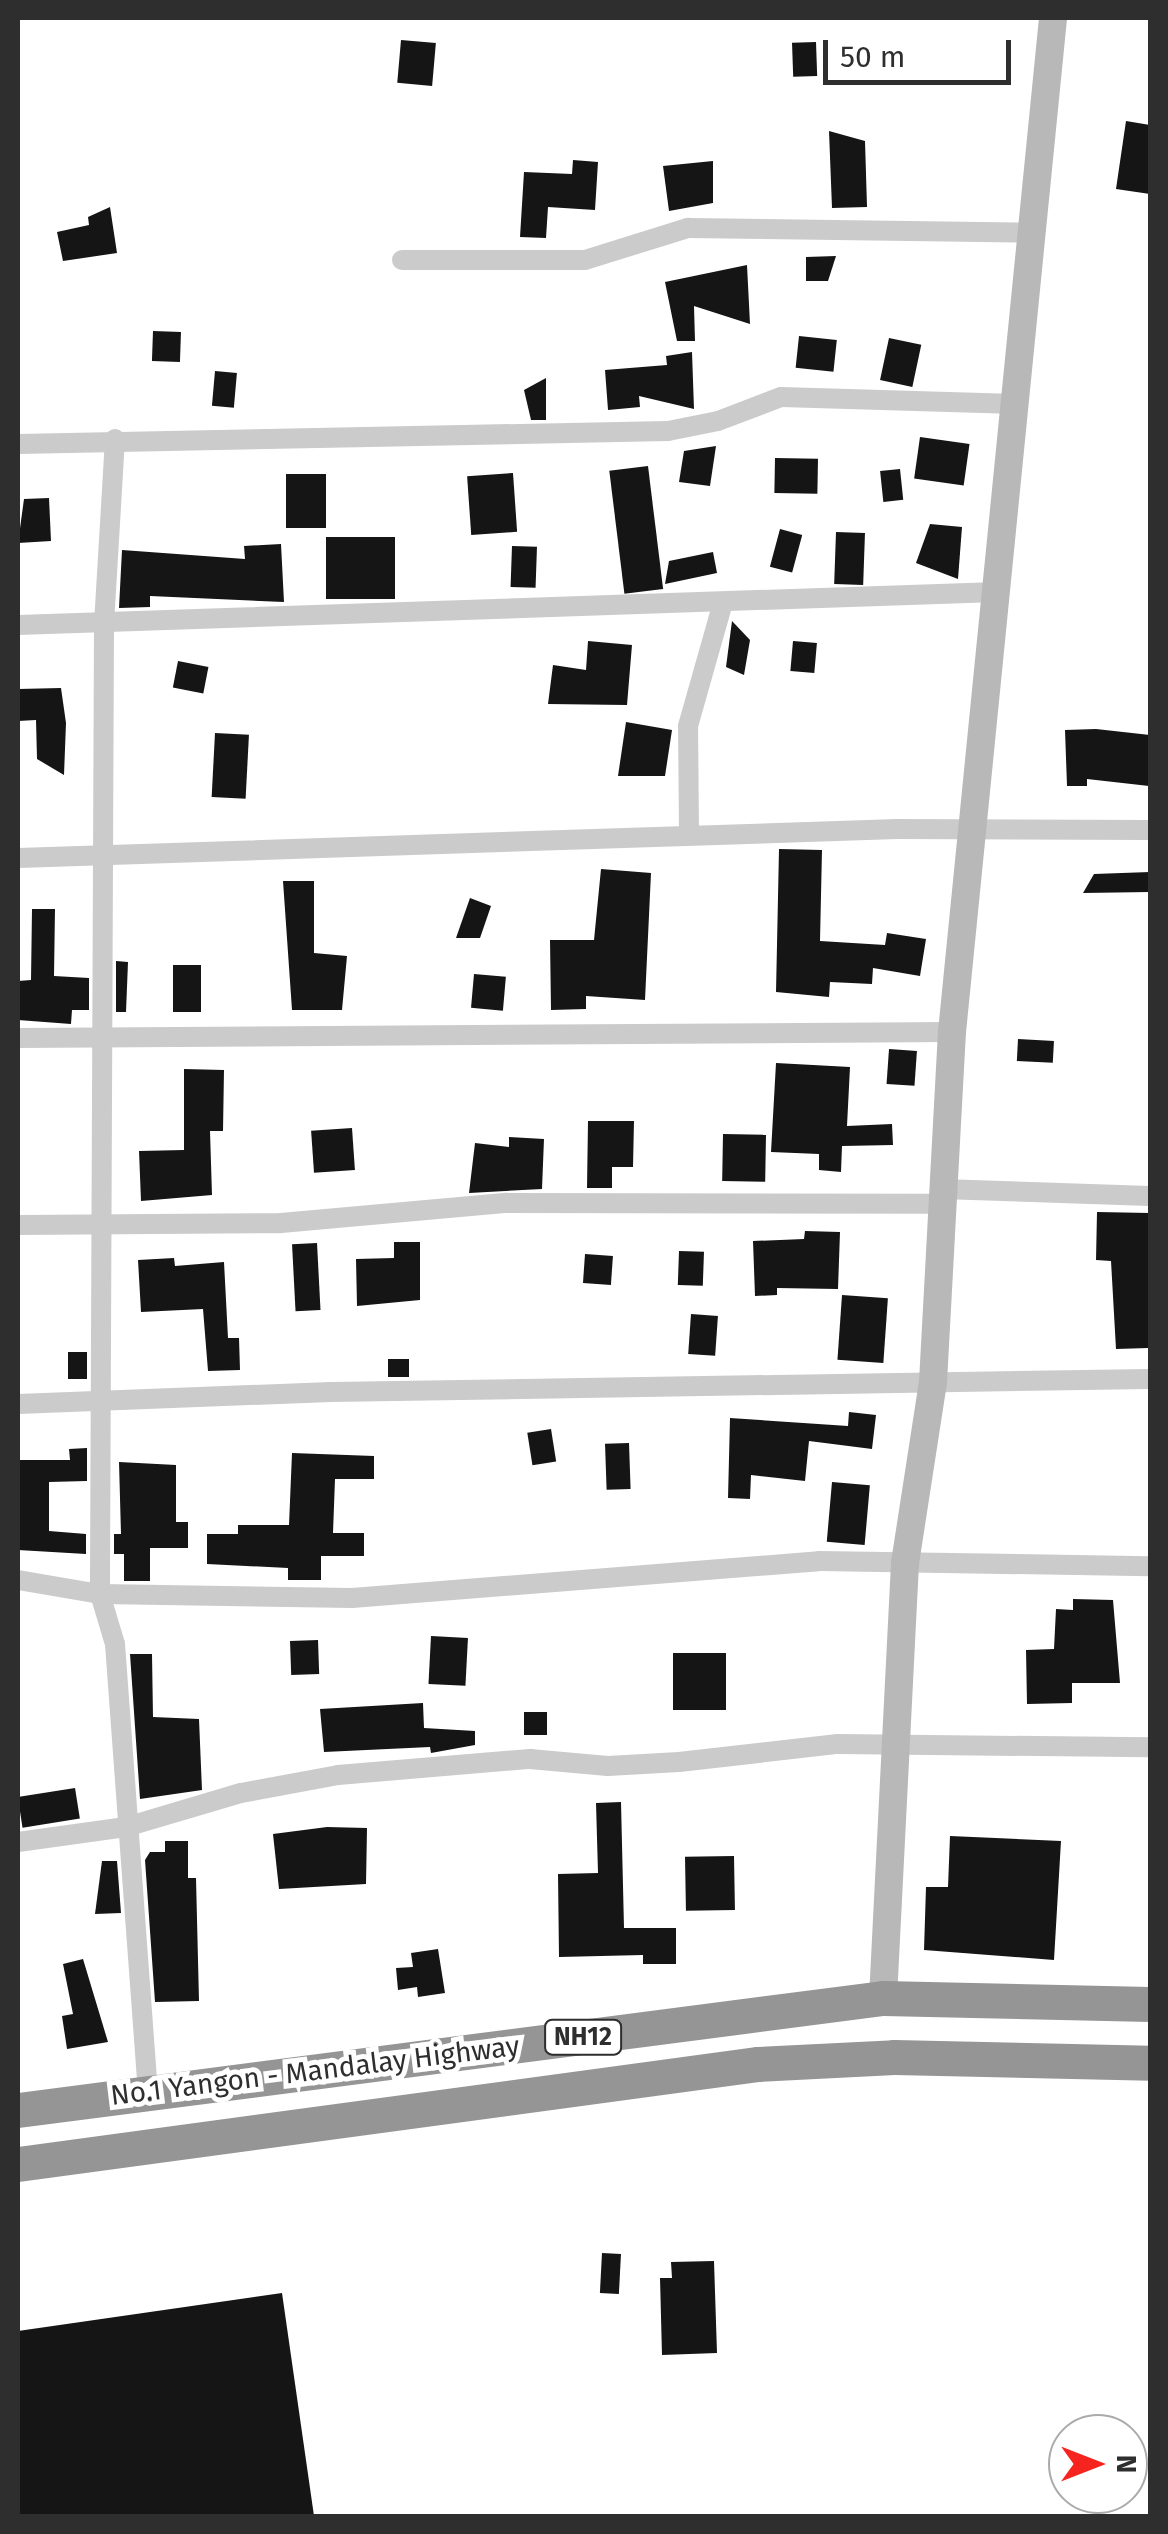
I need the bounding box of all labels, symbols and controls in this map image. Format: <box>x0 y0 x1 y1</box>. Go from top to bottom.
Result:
scale bar <box>828 20 1016 82</box>
text: 50 m <box>840 39 905 75</box>
road number: NH12 <box>543 2017 623 2057</box>
street label: No.1 Yangon - Mandalay Highway <box>109 2029 521 2113</box>
north arrow <box>1048 2414 1148 2514</box>
text: N <box>1110 2455 1143 2473</box>

